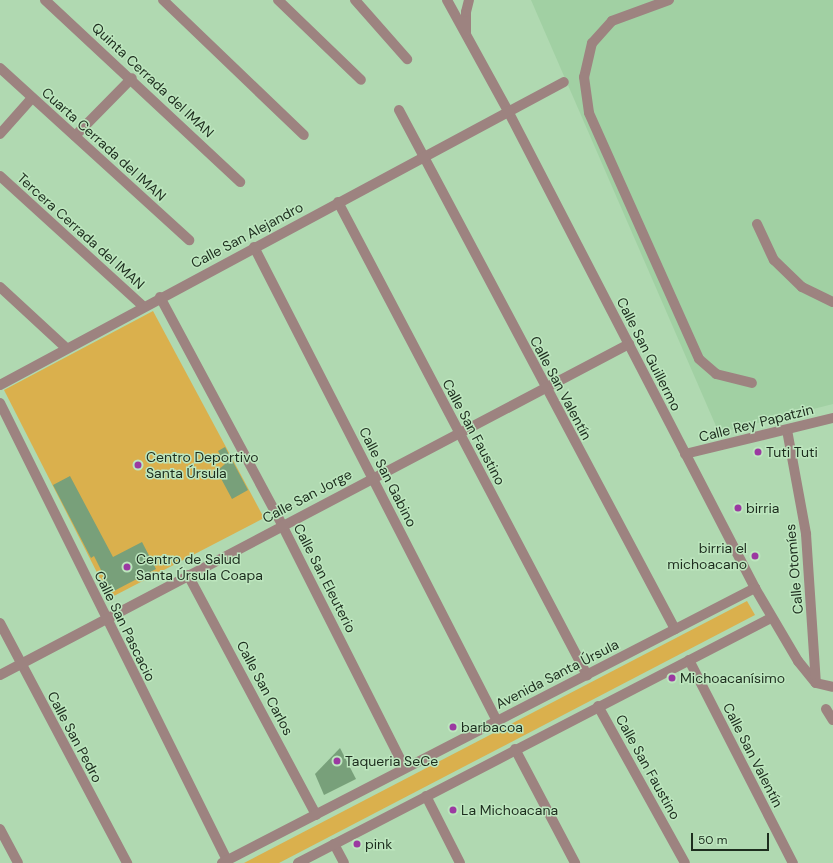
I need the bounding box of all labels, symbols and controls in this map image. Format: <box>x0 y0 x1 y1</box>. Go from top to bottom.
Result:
street label: Quinta Cerrada del IMAN <box>88 19 218 141</box>
street label: Cuarta Cerrada del IMAN <box>38 84 170 204</box>
street label: Tercera Cerrada del IMAN <box>14 169 148 293</box>
street label: Calle San Alejandro <box>188 198 306 272</box>
street label: Calle San Guillermo <box>613 294 685 414</box>
street label: Calle San Valentín <box>527 333 595 443</box>
street label: Calle San Faustino <box>439 376 509 488</box>
street label: Calle Rey Papatzin <box>697 401 815 445</box>
street label: Calle San Gabino <box>356 424 420 530</box>
place label: Tuti Tuti <box>766 444 818 460</box>
marker: Tuti Tuti <box>753 447 763 457</box>
place label: Centro Deportivo Santa Úrsula <box>146 449 258 482</box>
marker: Centro Deportivo Santa Úrsula <box>133 460 143 470</box>
street label: Calle San Jorge <box>259 465 355 527</box>
place label: birria <box>746 500 779 516</box>
marker: birria <box>733 503 743 513</box>
street label: Calle San Eleuterio <box>290 521 360 635</box>
street label: Calle Otomíes <box>782 523 806 615</box>
place label: birria el michoacano <box>667 540 747 572</box>
place label: Centro de Salud Santa Úrsula Coapa <box>136 551 263 584</box>
marker: birria el michoacano <box>750 551 760 561</box>
marker: Centro de Salud Santa Úrsula Coapa <box>121 561 133 573</box>
street label: Calle San Pascacio <box>91 568 159 684</box>
street label: Avenida Santa Úrsula <box>493 636 621 712</box>
street label: Calle San Carlos <box>233 638 297 738</box>
place label: Michoacanísimo <box>680 670 785 686</box>
marker: Michoacanísimo <box>667 673 677 683</box>
street label: Calle San Pedro <box>44 689 106 785</box>
street label: Calle San Valentín <box>719 700 787 810</box>
street label: Calle San Faustino <box>612 711 684 823</box>
place label: barbacoa <box>461 719 523 735</box>
marker: barbacoa <box>448 722 458 732</box>
place label: Taqueria SeCe <box>345 753 438 769</box>
marker: Taqueria SeCe <box>332 756 342 766</box>
place label: La Michoacana <box>461 802 558 818</box>
marker: La Michoacana <box>448 805 458 815</box>
scale bar <box>693 825 771 851</box>
text: 50 m <box>698 832 727 848</box>
place label: pink <box>365 836 392 852</box>
marker: pink <box>352 839 362 849</box>

